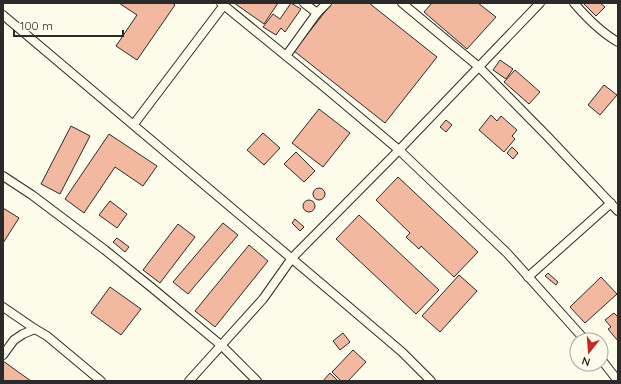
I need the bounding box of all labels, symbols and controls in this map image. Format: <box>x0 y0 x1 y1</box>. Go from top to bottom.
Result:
scale bar <box>14 12 123 38</box>
text: 100 m <box>20 18 53 33</box>
north arrow <box>569 332 609 372</box>
text: N <box>580 354 592 369</box>

